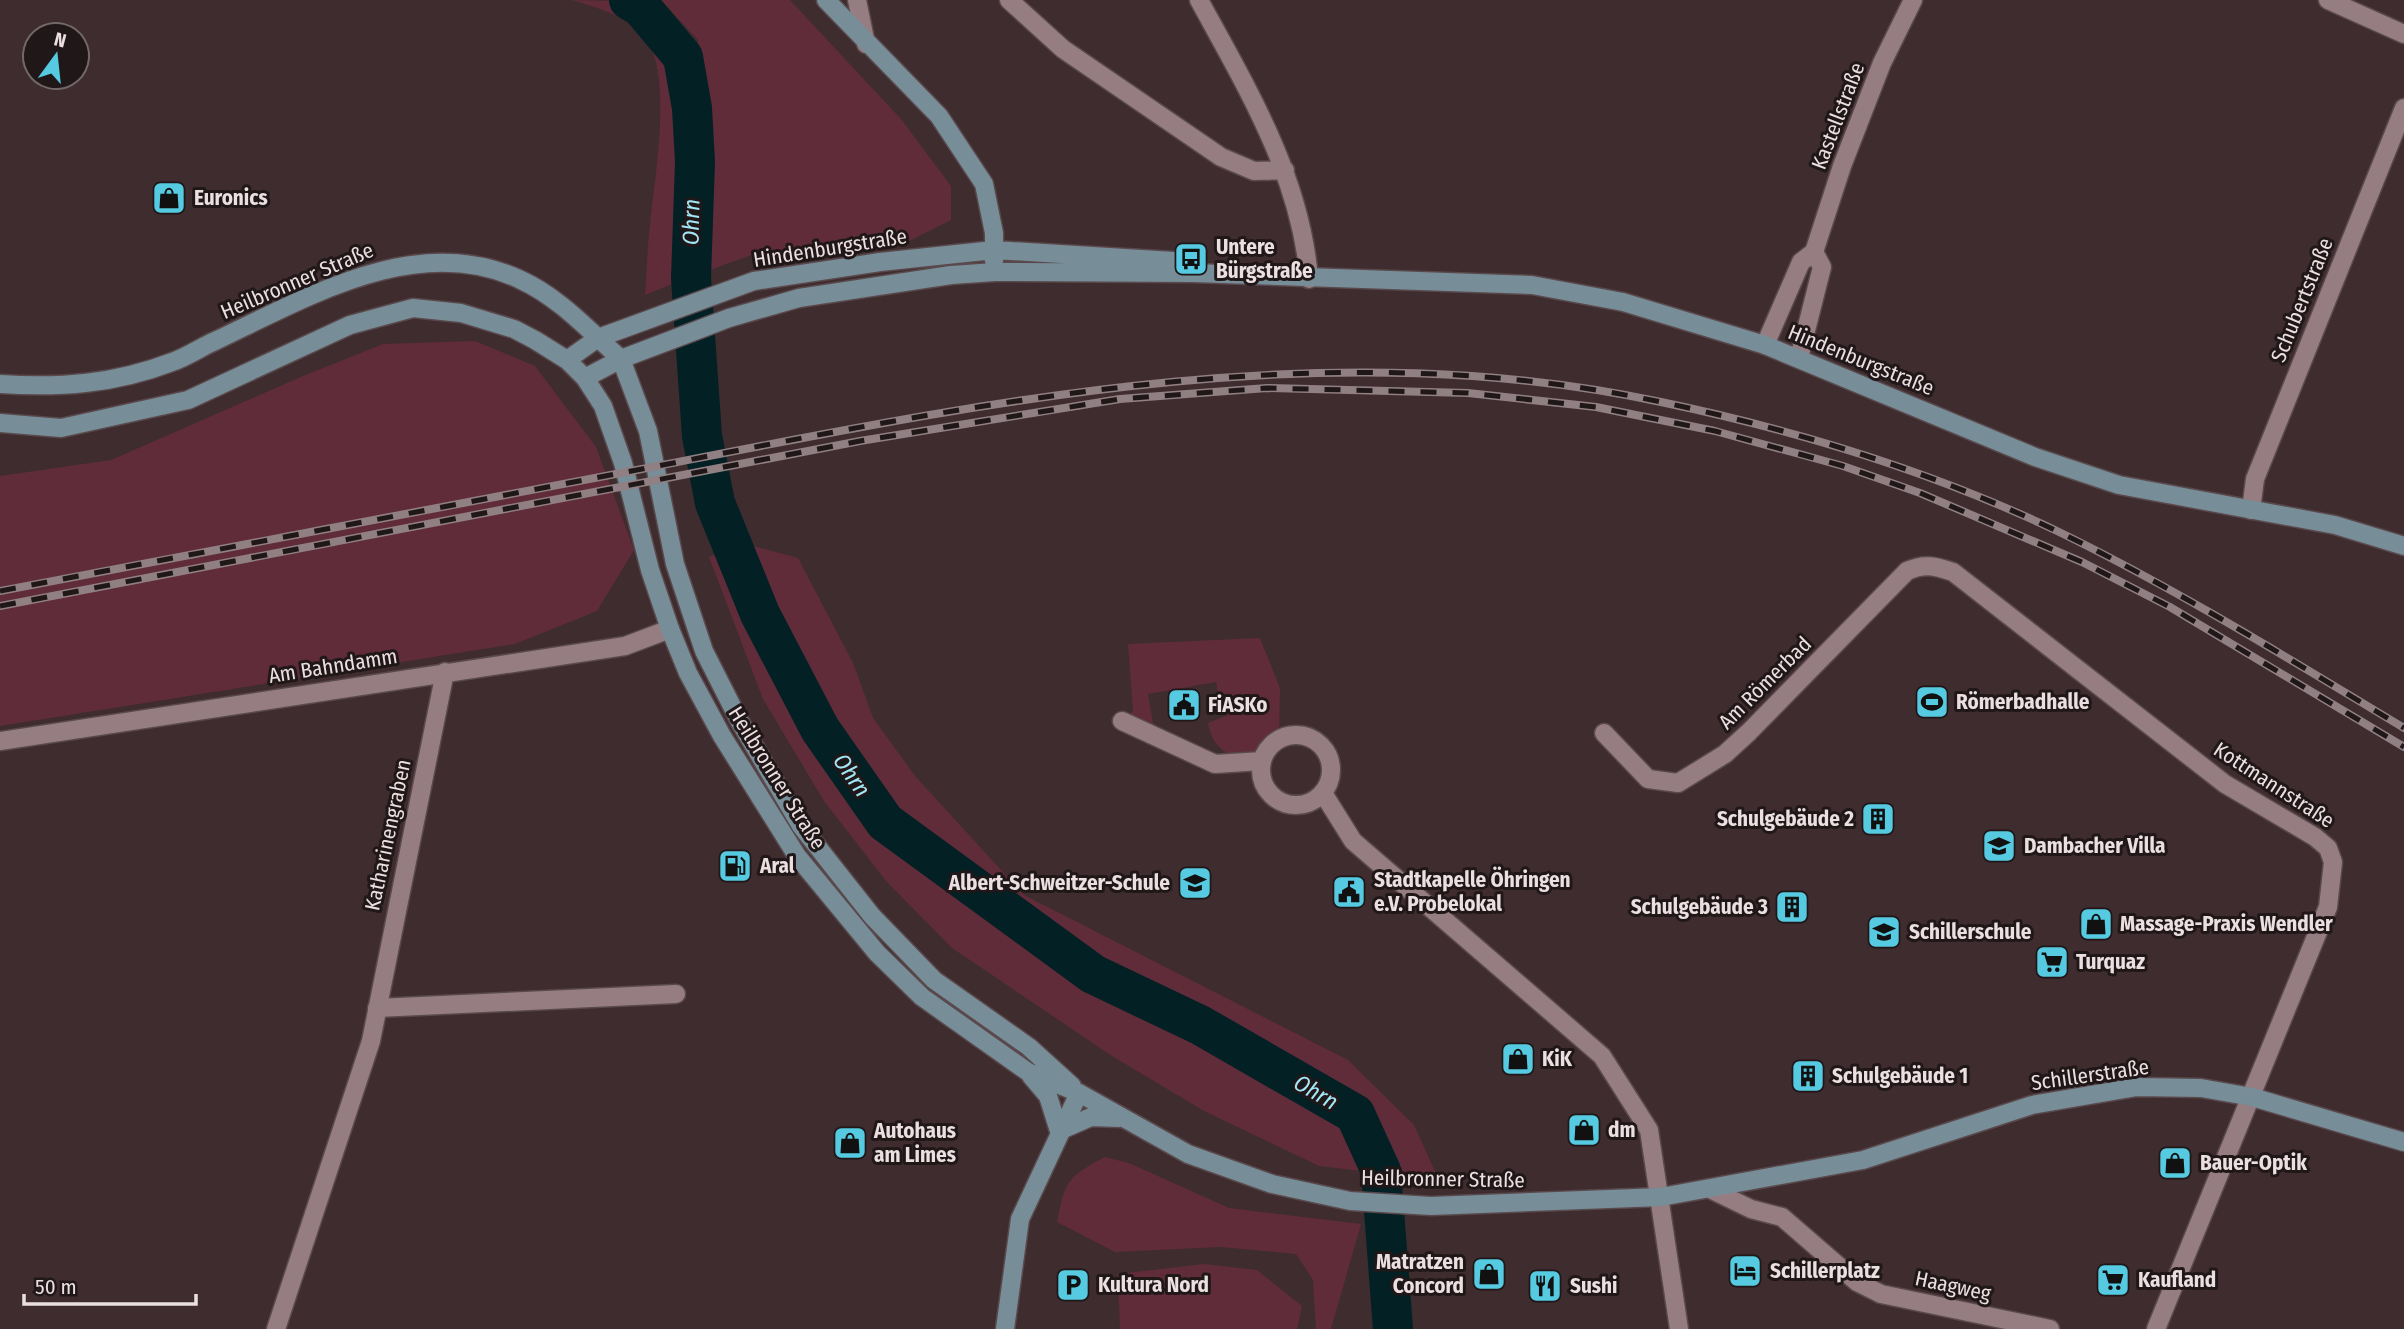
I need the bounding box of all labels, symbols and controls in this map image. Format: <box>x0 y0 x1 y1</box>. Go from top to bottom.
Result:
north arrow <box>21 21 91 91</box>
text: N <box>52 27 69 53</box>
street label: Kastellstraße <box>1806 59 1870 173</box>
shop icon: Euronics <box>150 179 188 217</box>
place label: Euronics <box>194 185 268 211</box>
water label: Ohrn <box>677 199 705 245</box>
street label: Hindenburgstraße <box>751 223 909 273</box>
place label: Untere Bürgstraße <box>1216 234 1313 284</box>
street label: Schubertstraße <box>2265 234 2339 366</box>
street label: Heilbronner Straße <box>217 237 377 325</box>
bus stop icon: Untere Bürgstraße <box>1172 240 1210 278</box>
street label: Hindenburgstraße <box>1784 319 1938 401</box>
street label: Am Römerbad <box>1713 631 1817 735</box>
street label: Am Bahndamm <box>267 643 399 689</box>
sports icon: Römerbadhalle <box>1913 683 1951 721</box>
public building icon: FiASKo <box>1165 686 1203 724</box>
place label: Römerbadhalle <box>1956 689 2090 715</box>
place label: FiASKo <box>1208 692 1268 718</box>
street label: Heilbronner Straße <box>723 702 831 854</box>
street label: Kottmannstraße <box>2209 736 2339 834</box>
water label: Ohrn <box>827 748 877 802</box>
street label: Katharinengraben <box>359 757 417 913</box>
building icon: Schulgebäude 2 <box>1859 800 1897 838</box>
place label: Schulgebäude 2 <box>1717 806 1854 832</box>
school or university icon: Dambacher Villa <box>1980 827 2018 865</box>
place label: Dambacher Villa <box>2024 833 2166 859</box>
fuel station icon: Aral <box>716 847 754 885</box>
place label: Aral <box>759 853 795 879</box>
school or university icon: Albert-Schweitzer-Schule <box>1176 864 1214 902</box>
place label: Stadtkapelle Öhringen e.V. Probelokal <box>1374 866 1571 917</box>
place label: Albert-Schweitzer-Schule <box>948 870 1170 896</box>
public building icon: Stadtkapelle Öhringen e.V. Probelokal <box>1330 873 1368 911</box>
building icon: Schulgebäude 3 <box>1773 888 1811 926</box>
place label: Schulgebäude 3 <box>1631 894 1768 920</box>
shop icon: Massage-Praxis Wendler <box>2077 905 2115 943</box>
place label: Massage-Praxis Wendler <box>2120 911 2333 937</box>
school or university icon: Schillerschule <box>1865 913 1903 951</box>
place label: Schillerschule <box>1909 919 2032 945</box>
supermarket icon: Turquaz <box>2033 943 2071 981</box>
place label: Turquaz <box>2076 949 2145 975</box>
shop icon: KiK <box>1499 1040 1537 1078</box>
place label: KiK <box>1542 1046 1573 1072</box>
street label: Schillerstraße <box>2029 1054 2151 1096</box>
building icon: Schulgebäude 1 <box>1789 1057 1827 1095</box>
place label: Schulgebäude 1 <box>1832 1063 1968 1089</box>
water label: Ohrn <box>1289 1068 1343 1116</box>
shop icon: dm <box>1565 1111 1603 1149</box>
place label: dm <box>1608 1117 1635 1143</box>
place label: Autohaus am Limes <box>873 1118 956 1168</box>
shop icon: Autohaus am Limes <box>831 1124 869 1162</box>
shop icon: Bauer-Optik <box>2156 1144 2194 1182</box>
place label: Bauer-Optik <box>2200 1150 2307 1176</box>
street label: Heilbronner Straße <box>1361 1165 1525 1193</box>
place label: Matratzen Concord <box>1376 1249 1464 1299</box>
hotel icon: Schillerplatz <box>1726 1252 1764 1290</box>
shop icon: Matratzen Concord <box>1470 1255 1508 1293</box>
place label: Schillerplatz <box>1770 1258 1880 1284</box>
supermarket icon: Kaufland <box>2094 1261 2132 1299</box>
scale bar <box>24 1262 196 1306</box>
street label: Haagweg <box>1913 1265 1993 1307</box>
parking icon: Kultura Nord <box>1054 1266 1092 1304</box>
restaurant icon: Sushi <box>1526 1267 1564 1305</box>
place label: Kaufland <box>2138 1267 2216 1293</box>
place label: Kultura Nord <box>1098 1272 1209 1298</box>
place label: Sushi <box>1570 1273 1617 1299</box>
text: 50 m <box>35 1274 77 1300</box>

